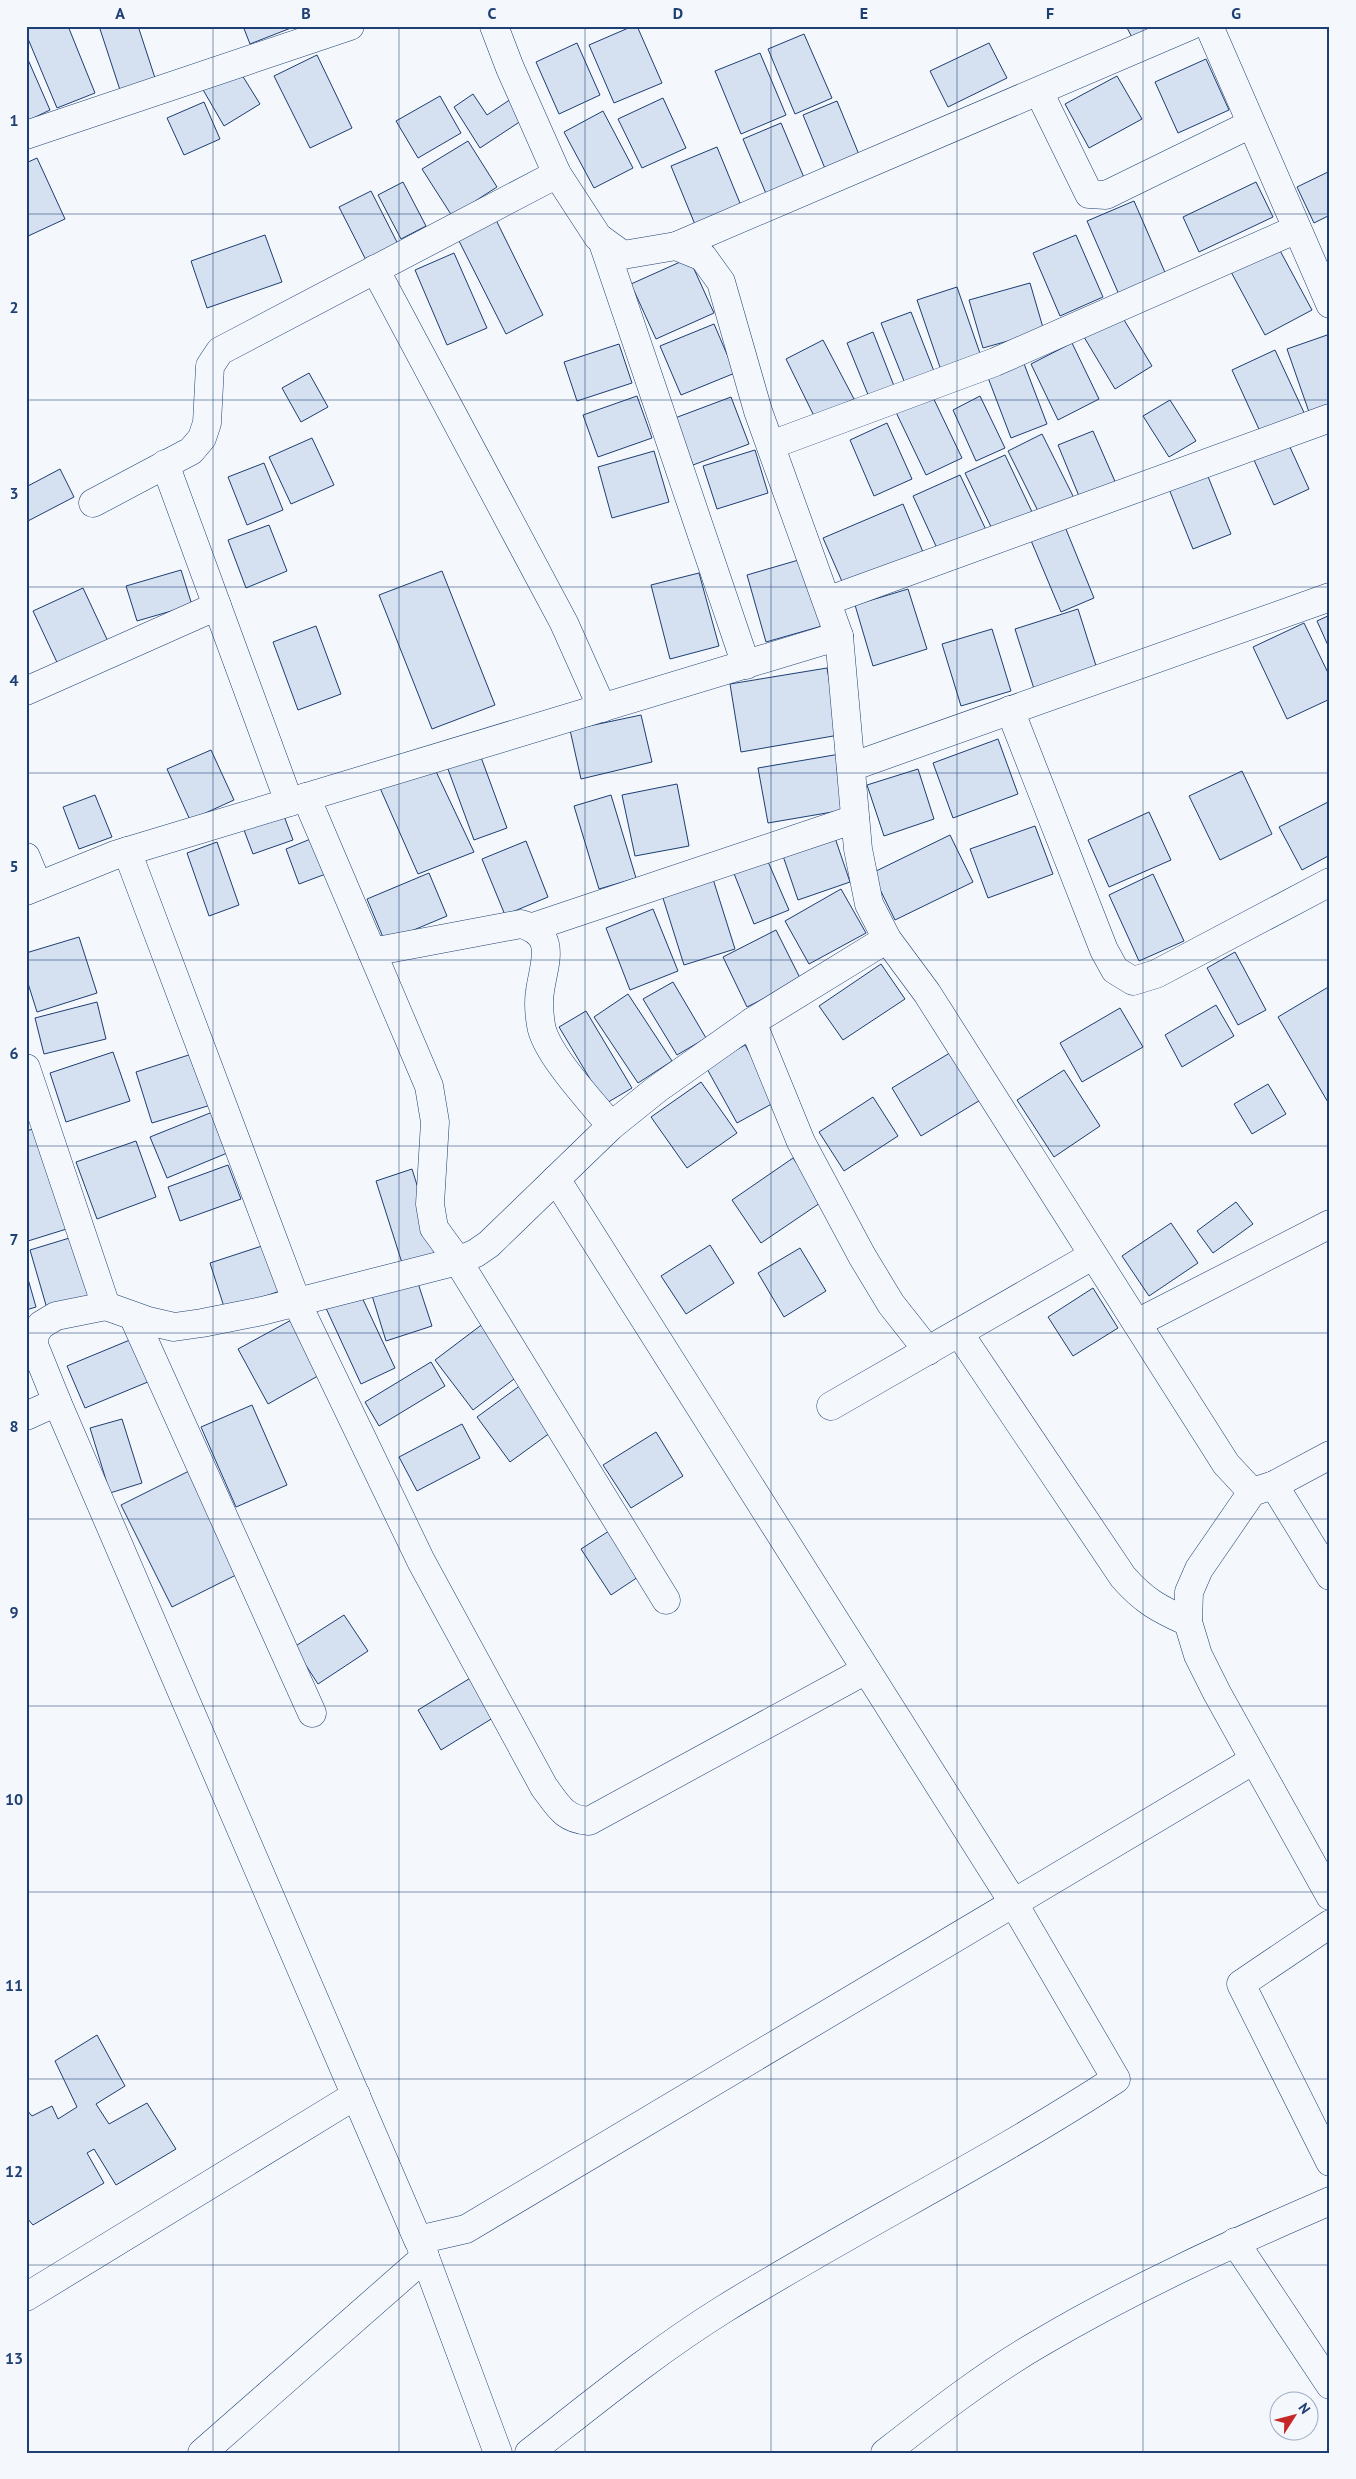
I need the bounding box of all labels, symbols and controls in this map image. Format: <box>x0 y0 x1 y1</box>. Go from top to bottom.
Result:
text: A <box>115 3 125 23</box>
text: B <box>301 3 311 23</box>
text: C <box>488 3 497 23</box>
text: D <box>673 3 683 23</box>
text: E <box>860 3 868 23</box>
text: F <box>1046 3 1054 23</box>
text: G <box>1231 3 1241 23</box>
text: 1 <box>9 110 19 130</box>
text: 2 <box>9 297 19 317</box>
text: 3 <box>9 483 19 503</box>
text: 4 <box>9 670 19 690</box>
text: 5 <box>9 856 19 876</box>
text: 6 <box>9 1043 19 1063</box>
text: 7 <box>9 1229 19 1249</box>
text: 8 <box>9 1416 19 1436</box>
text: 9 <box>9 1602 19 1622</box>
text: 10 <box>5 1789 23 1809</box>
text: 11 <box>5 1975 23 1995</box>
text: 12 <box>5 2161 23 2181</box>
text: 13 <box>5 2348 23 2368</box>
north arrow <box>1268 2392 1318 2442</box>
text: N <box>1295 2399 1315 2417</box>

